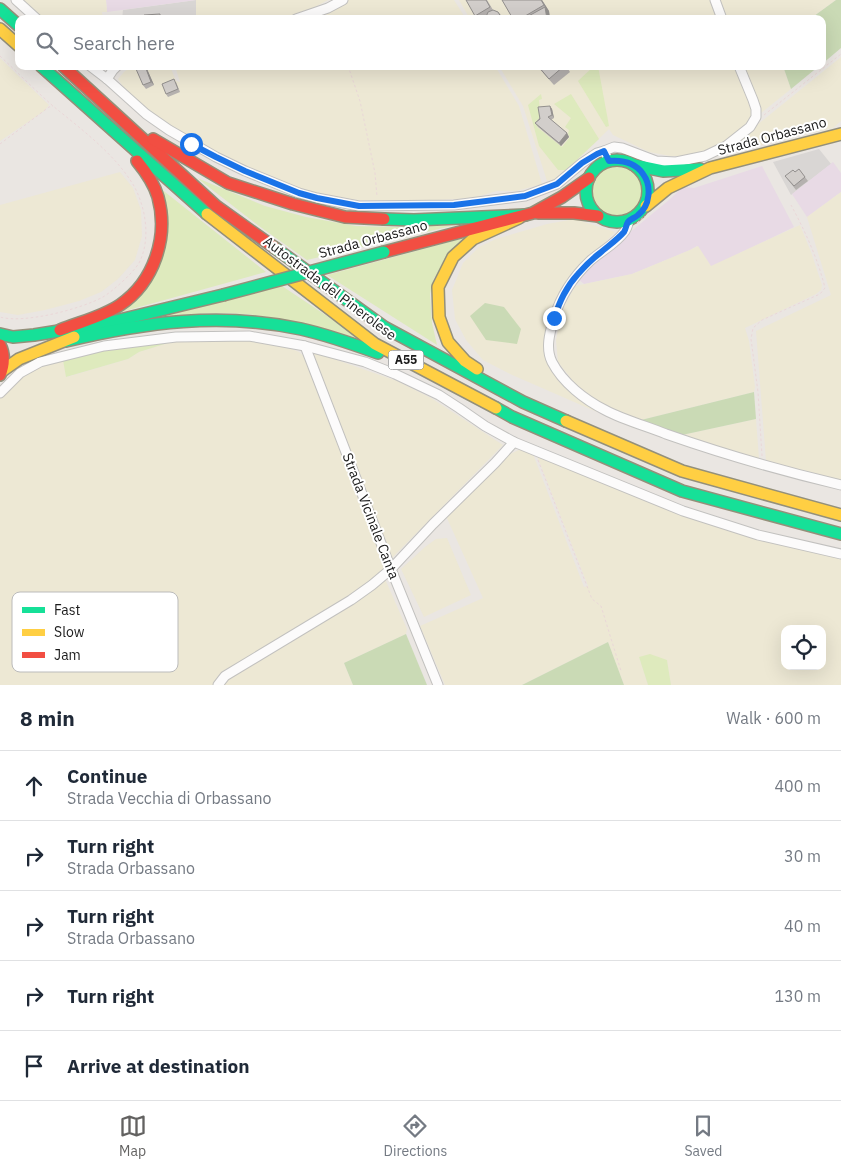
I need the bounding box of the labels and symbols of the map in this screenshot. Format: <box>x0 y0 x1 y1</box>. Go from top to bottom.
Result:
street label: Strada Orbassano <box>716 113 829 159</box>
route start <box>180 133 203 156</box>
street label: Strada Orbassano <box>317 216 430 262</box>
street label: Autostrada del Pinerolese <box>260 232 400 344</box>
route end <box>543 307 566 330</box>
road number: A55 <box>388 350 424 370</box>
street label: Strada Vicinale Canta <box>339 450 404 582</box>
legend <box>12 592 178 672</box>
text: Fast <box>54 601 80 619</box>
text: Slow <box>54 623 85 641</box>
text: Jam <box>54 646 81 664</box>

